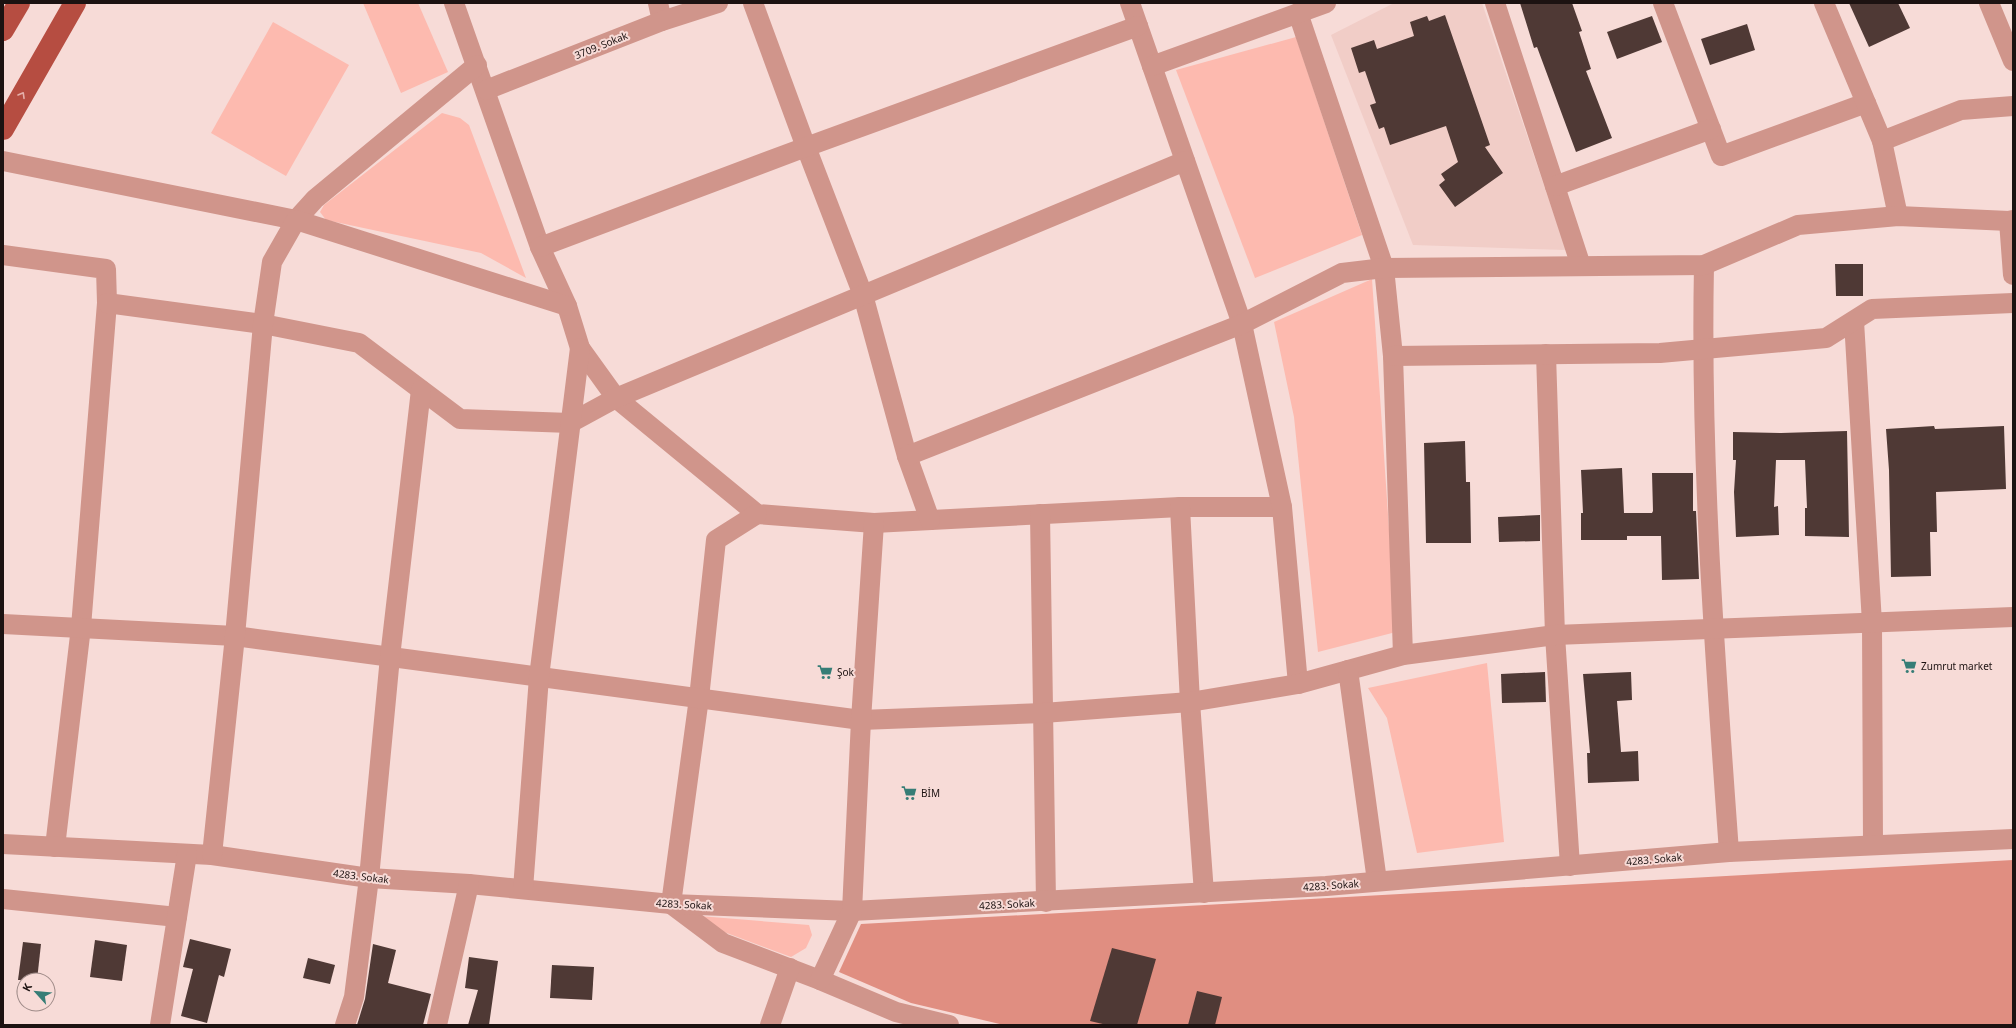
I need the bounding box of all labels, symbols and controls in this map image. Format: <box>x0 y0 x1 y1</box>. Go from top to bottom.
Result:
street label: 3709. Sokak <box>572 28 630 62</box>
one-way arrow <box>18 92 25 99</box>
supermarket icon: Zumrut market <box>1900 657 1918 675</box>
place label: Zumrut market <box>1921 659 1993 673</box>
supermarket icon: Şok <box>816 663 834 681</box>
place label: Şok <box>837 665 855 679</box>
supermarket icon: BİM <box>900 784 918 802</box>
place label: BİM <box>921 786 940 800</box>
street label: 4283. Sokak <box>1625 850 1683 868</box>
street label: 4283. Sokak <box>332 866 390 886</box>
street label: 4283. Sokak <box>1303 876 1360 894</box>
street label: 4283. Sokak <box>656 896 713 912</box>
street label: 4283. Sokak <box>979 896 1036 912</box>
north arrow <box>16 972 56 1012</box>
text: K <box>18 980 35 994</box>

